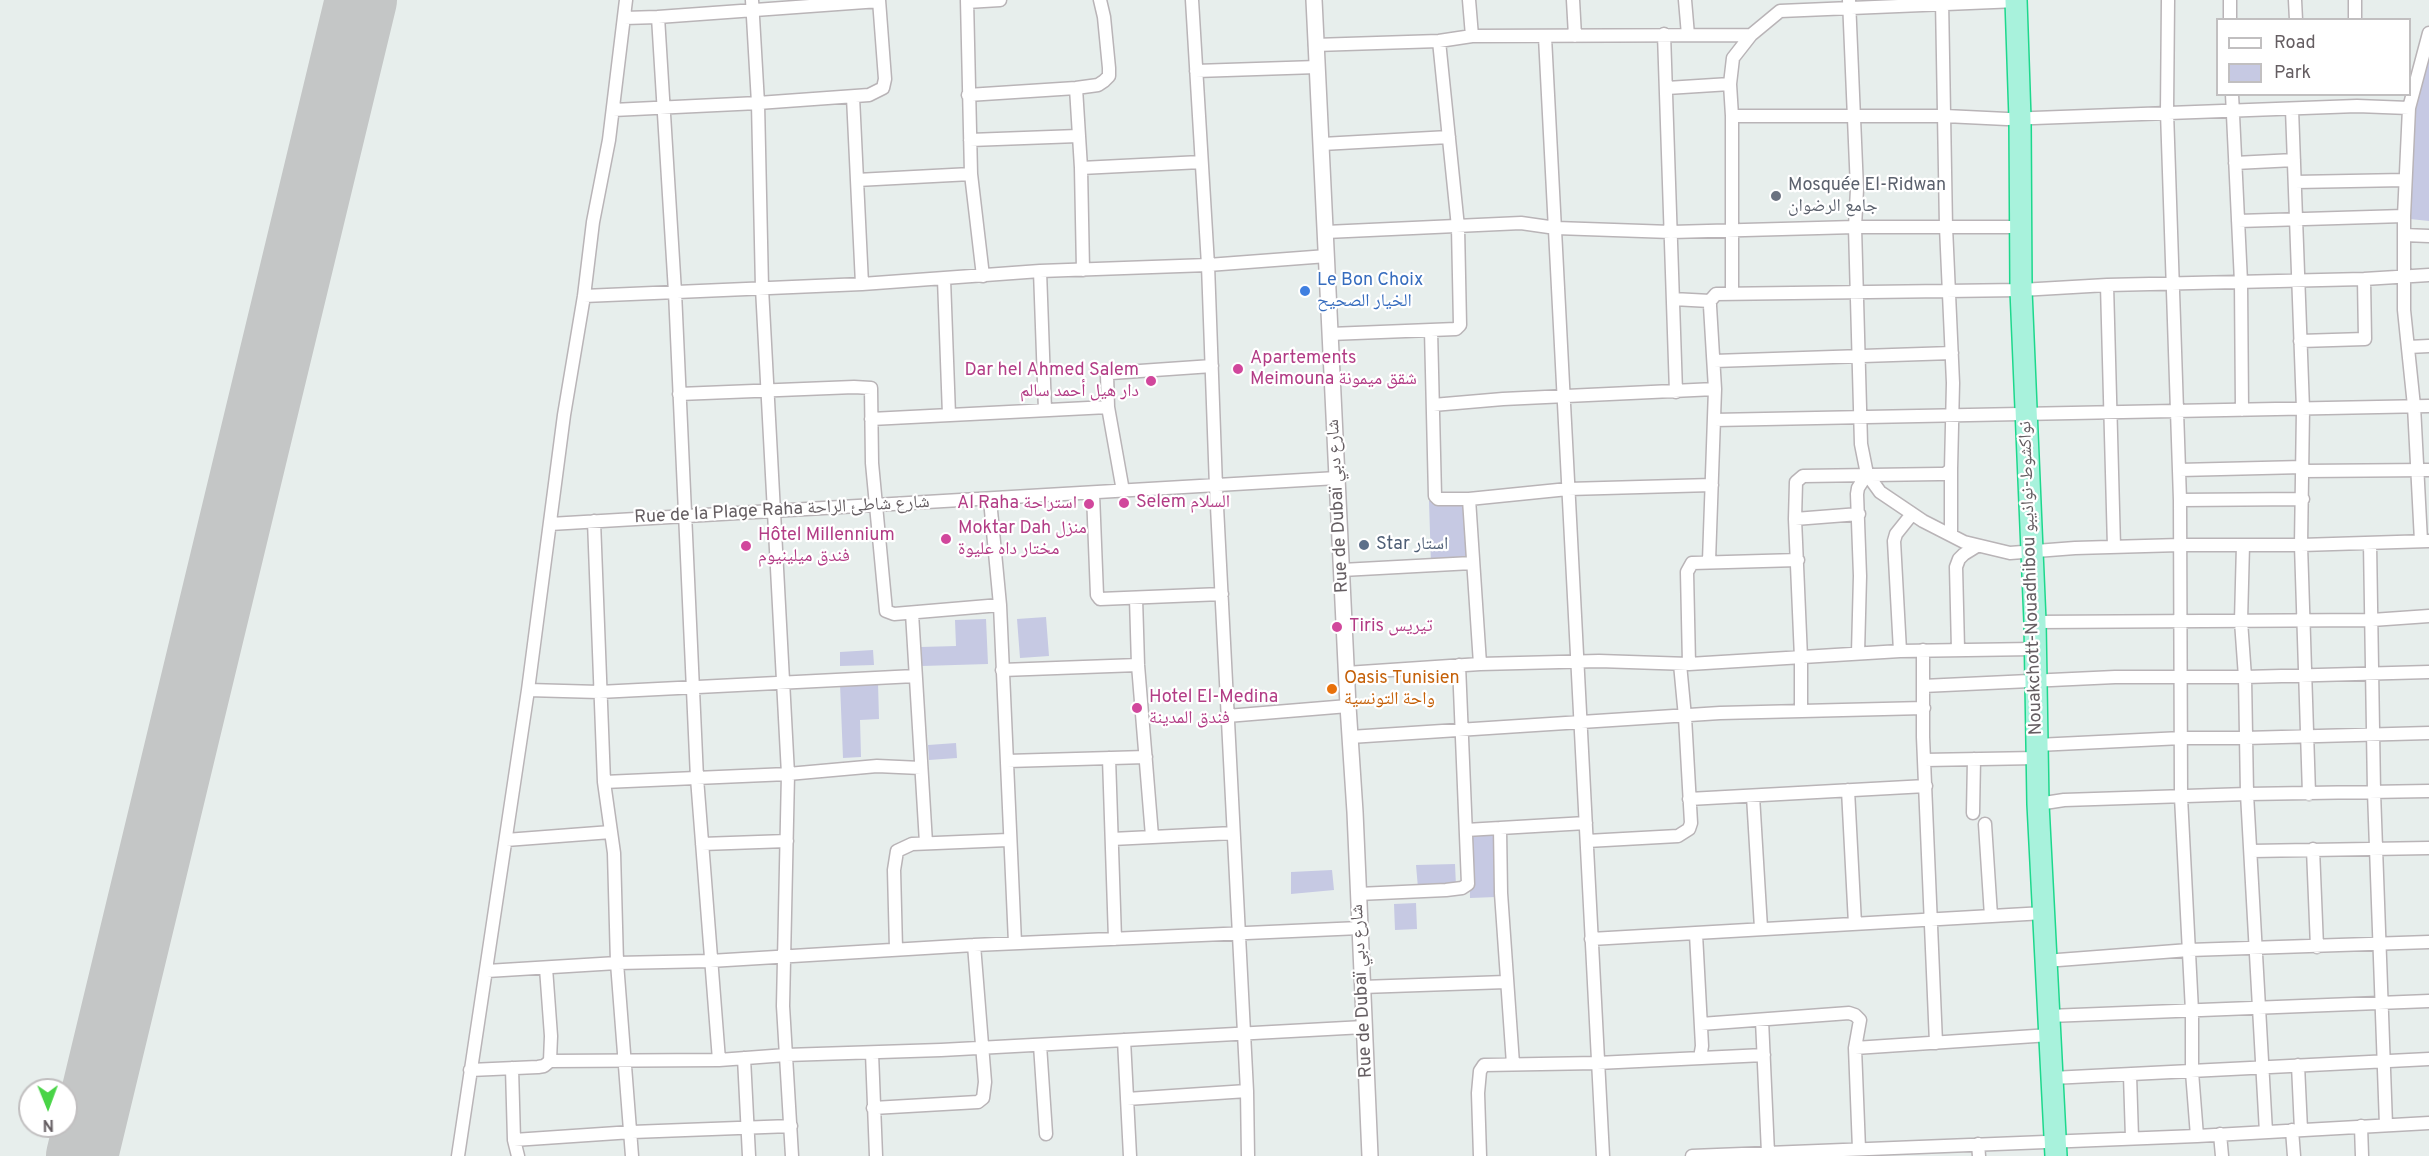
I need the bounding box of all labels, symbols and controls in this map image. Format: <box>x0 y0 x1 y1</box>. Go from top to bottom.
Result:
legend <box>2216 18 2411 96</box>
text: Road <box>2274 32 2316 55</box>
text: Park <box>2274 62 2311 85</box>
place label: Mosquée El-Ridwan جامع الرضوان <box>1788 175 1946 218</box>
marker: Mosquée El-Ridwan جامع الرضوان <box>1769 189 1783 203</box>
place label: Le Bon Choix الخيار الصحيح <box>1317 270 1423 312</box>
marker: Le Bon Choix الخيار الصحيح <box>1298 284 1312 298</box>
place label: Apartements Meimouna شقق ميمونة <box>1250 348 1417 391</box>
place label: Dar hel Ahmed Salem دار هيل أحمد سالم <box>965 360 1139 403</box>
marker: Apartements Meimouna شقق ميمونة <box>1231 362 1245 376</box>
marker: Dar hel Ahmed Salem دار هيل أحمد سالم <box>1144 374 1158 388</box>
street label: Rue de Dubaï شارع دبي <box>1324 419 1354 593</box>
street label: Nouakchott-Nouadhibou نواكشوط-نواذيبو <box>2016 421 2048 735</box>
street label: Rue de la Plage Raha شارع شاطئ الراحة <box>634 492 930 530</box>
place label: Selem السلام <box>1136 492 1230 514</box>
place label: Al Raha استراحة <box>957 493 1077 515</box>
marker: Selem السلام <box>1117 496 1131 510</box>
marker: Al Raha استراحة <box>1082 497 1096 511</box>
place label: Moktar Dah منزل مختار داه عليوة <box>958 518 1087 560</box>
place label: Hôtel Millennium فندق ميلينيوم <box>758 525 895 568</box>
marker: Moktar Dah منزل مختار داه عليوة <box>939 532 953 546</box>
place label: Star استار <box>1376 534 1448 556</box>
marker: Star استار <box>1357 538 1371 552</box>
marker: Hôtel Millennium فندق ميلينيوم <box>739 539 753 553</box>
place label: Tiris تيريس <box>1349 616 1433 638</box>
marker: Tiris تيريس <box>1330 620 1344 634</box>
place label: Oasis Tunisien واحة التونسية <box>1344 668 1460 710</box>
marker: Oasis Tunisien واحة التونسية <box>1325 682 1339 696</box>
place label: Hotel El-Medina فندق المدينة <box>1149 687 1278 730</box>
marker: Hotel El-Medina فندق المدينة <box>1130 701 1144 715</box>
street label: Rue de Dubaï شارع دبي <box>1348 904 1378 1078</box>
north arrow <box>18 1078 78 1138</box>
text: N <box>42 1114 54 1134</box>

